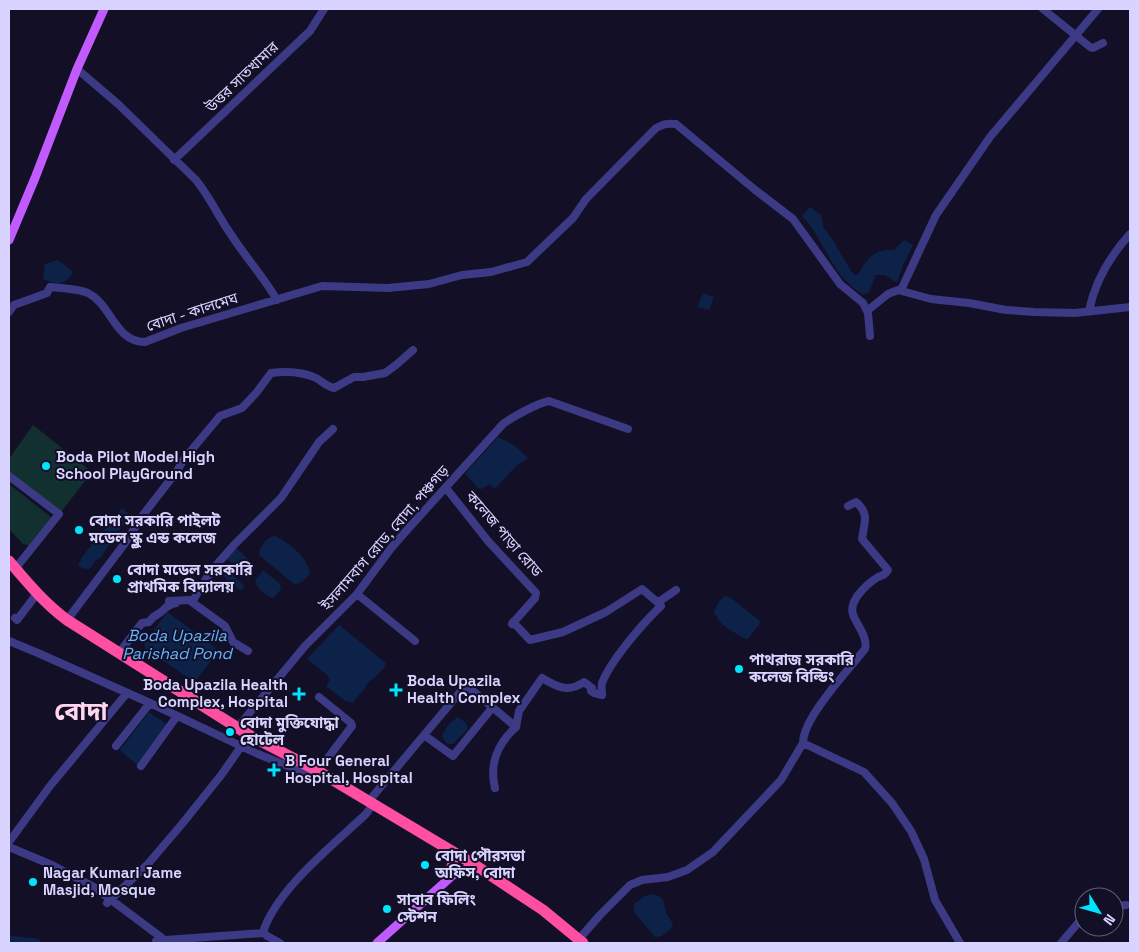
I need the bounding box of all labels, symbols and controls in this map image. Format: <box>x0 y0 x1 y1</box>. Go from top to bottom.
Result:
street label: উত্তর সাতখামার <box>200 36 283 117</box>
street label: বোদা - কালমেঘ <box>144 288 241 335</box>
place label: Boda Pilot Model High School PlayGround <box>56 447 215 483</box>
marker: Boda Pilot Model High School PlayGround <box>40 460 52 472</box>
street label: ইসলামবাগ রোড, বোদা, পঞ্চগড় <box>316 461 453 615</box>
street label: কলেজ পাড়া রোড <box>461 486 547 581</box>
place label: বোদা সরকারি পাইলট মডেল স্কুল এন্ড কলেজ <box>88 511 221 549</box>
marker: বোদা সরকারি পাইলট মডেল স্কুল এন্ড কলেজ <box>73 524 85 536</box>
place label: বোদা মডেল সরকারি প্রাথমিক বিদ্যালয় <box>127 560 254 596</box>
marker: বোদা মডেল সরকারি প্রাথমিক বিদ্যালয় <box>111 573 123 585</box>
water label: Boda Upazila Parishad Pond <box>122 625 233 664</box>
place label: পাথরাজ সরকারি কলেজ বিল্ডিং <box>748 650 855 686</box>
marker: পাথরাজ সরকারি কলেজ বিল্ডিং <box>733 663 745 675</box>
place label: Boda Upazila Health Complex <box>407 671 520 707</box>
place label: Boda Upazila Health Complex, Hospital <box>143 675 288 711</box>
marker: Boda Upazila Health Complex <box>389 683 403 697</box>
marker: Boda Upazila Health Complex, Hospital <box>292 687 306 701</box>
district label: বোদা <box>54 695 109 727</box>
place label: বোদা মুক্তিযোদ্ধা হোটেল <box>240 713 339 749</box>
marker: বোদা মুক্তিযোদ্ধা হোটেল <box>224 726 236 738</box>
place label: B Four General Hospital, Hospital <box>285 751 413 787</box>
marker: B Four General Hospital, Hospital <box>267 763 281 777</box>
place label: বোদা পৌরসভা অফিস, বোদা <box>434 846 526 882</box>
marker: বোদা পৌরসভা অফিস, বোদা <box>419 859 431 871</box>
place label: Nagar Kumari Jame Masjid, Mosque <box>43 863 182 899</box>
marker: Nagar Kumari Jame Masjid, Mosque <box>27 876 39 888</box>
north arrow <box>1074 887 1124 937</box>
place label: সাবাব ফিলিং স্টেশন <box>396 890 476 926</box>
marker: সাবাব ফিলিং স্টেশন <box>381 903 393 915</box>
text: N <box>1099 911 1119 929</box>

